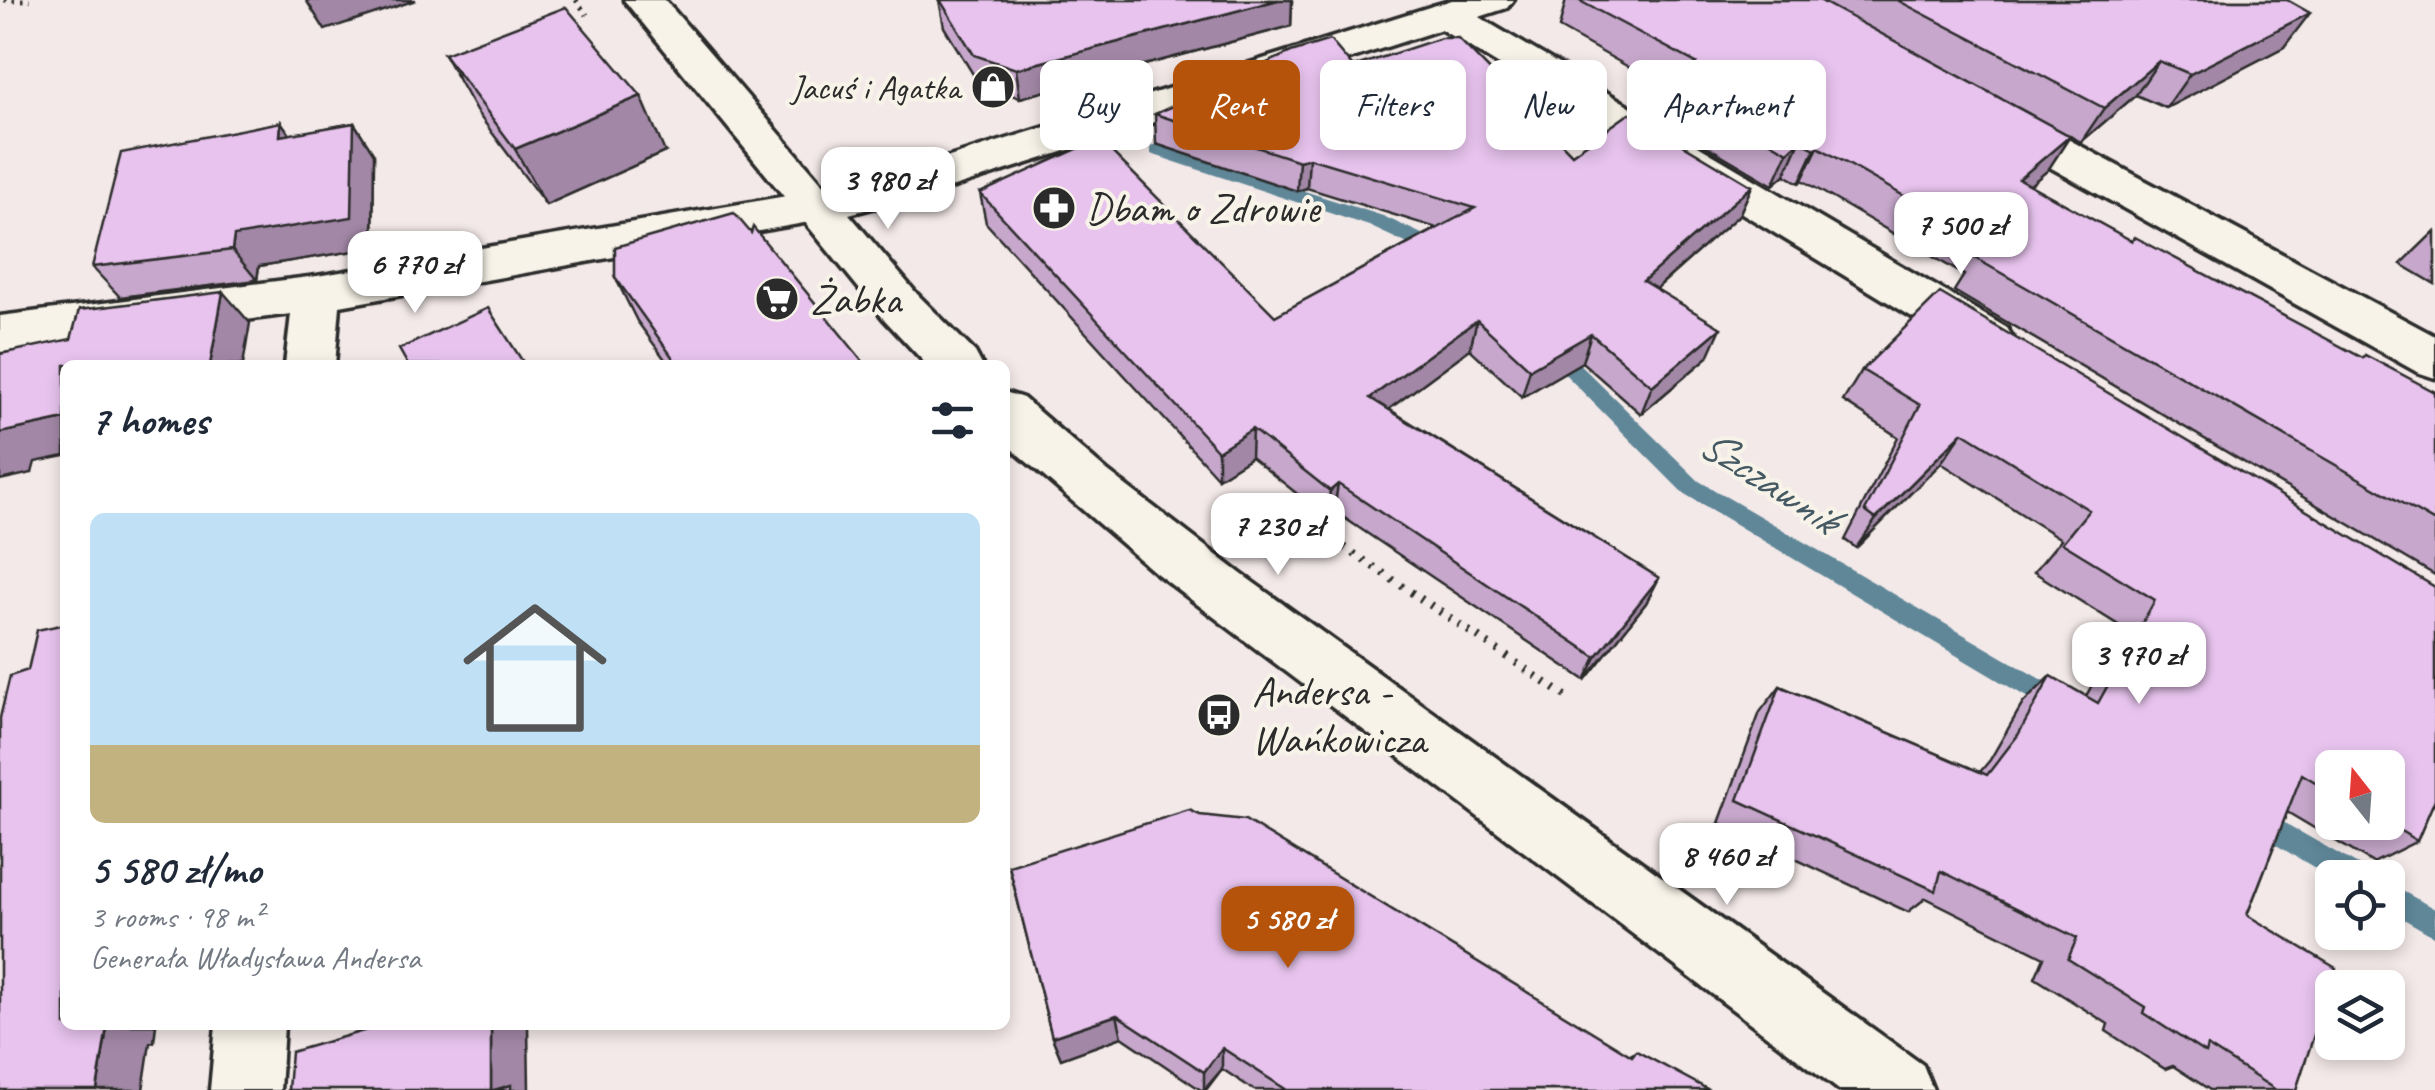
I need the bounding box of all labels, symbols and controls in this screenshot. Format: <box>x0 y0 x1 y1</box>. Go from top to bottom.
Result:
chip: Buy <box>1040 60 1153 150</box>
chip: Rent <box>1173 60 1300 150</box>
chip: Filters <box>1320 60 1466 150</box>
chip: New <box>1486 60 1607 150</box>
chip: Apartment <box>1627 60 1826 150</box>
shop icon: Jacuś i Agatka <box>970 64 1016 110</box>
place label: Jacuś i Agatka <box>789 65 963 110</box>
pin: 3 980 zł <box>785 147 991 232</box>
text: 3 980 zł <box>843 159 933 200</box>
place label: Dbam o Zdrowie <box>1086 182 1322 235</box>
pharmacy icon: Dbam o Zdrowie <box>1031 185 1077 231</box>
pin: 7 500 zł <box>1858 192 2064 277</box>
text: 7 500 zł <box>1916 204 2006 245</box>
pin: 6 770 zł <box>312 231 518 316</box>
text: 6 770 zł <box>370 243 460 284</box>
place label: Żabka <box>810 273 904 326</box>
supermarket icon: Żabka <box>754 276 800 322</box>
icon: filters <box>925 393 980 448</box>
text: 7 homes <box>90 394 208 447</box>
water label: Szczawnik <box>1689 415 1856 552</box>
pin: 7 230 zł <box>1175 493 1381 578</box>
text: 7 230 zł <box>1233 505 1323 546</box>
icon: home <box>445 578 625 758</box>
pin: 3 970 zł <box>2036 622 2242 707</box>
text: 3 970 zł <box>2094 634 2184 675</box>
place label: Andersa - Wańkowicza <box>1252 665 1430 766</box>
bus stop icon: Andersa - Wańkowicza <box>1196 692 1242 738</box>
north arrow <box>2315 750 2405 840</box>
map controls <box>2315 750 2405 1060</box>
pin: 8 460 zł <box>1624 823 1830 908</box>
text: 8 460 zł <box>1681 835 1773 876</box>
text: 5 580 zł/mo <box>90 843 261 896</box>
button: locate <box>2315 860 2405 950</box>
pin: 5 580 zł <box>1185 886 1391 971</box>
text: 3 rooms · 98 m² <box>90 896 263 937</box>
text: 5 580 zł <box>1243 898 1333 939</box>
text: Generała Władysława Andersa <box>90 937 421 978</box>
button: layers <box>2315 970 2405 1060</box>

